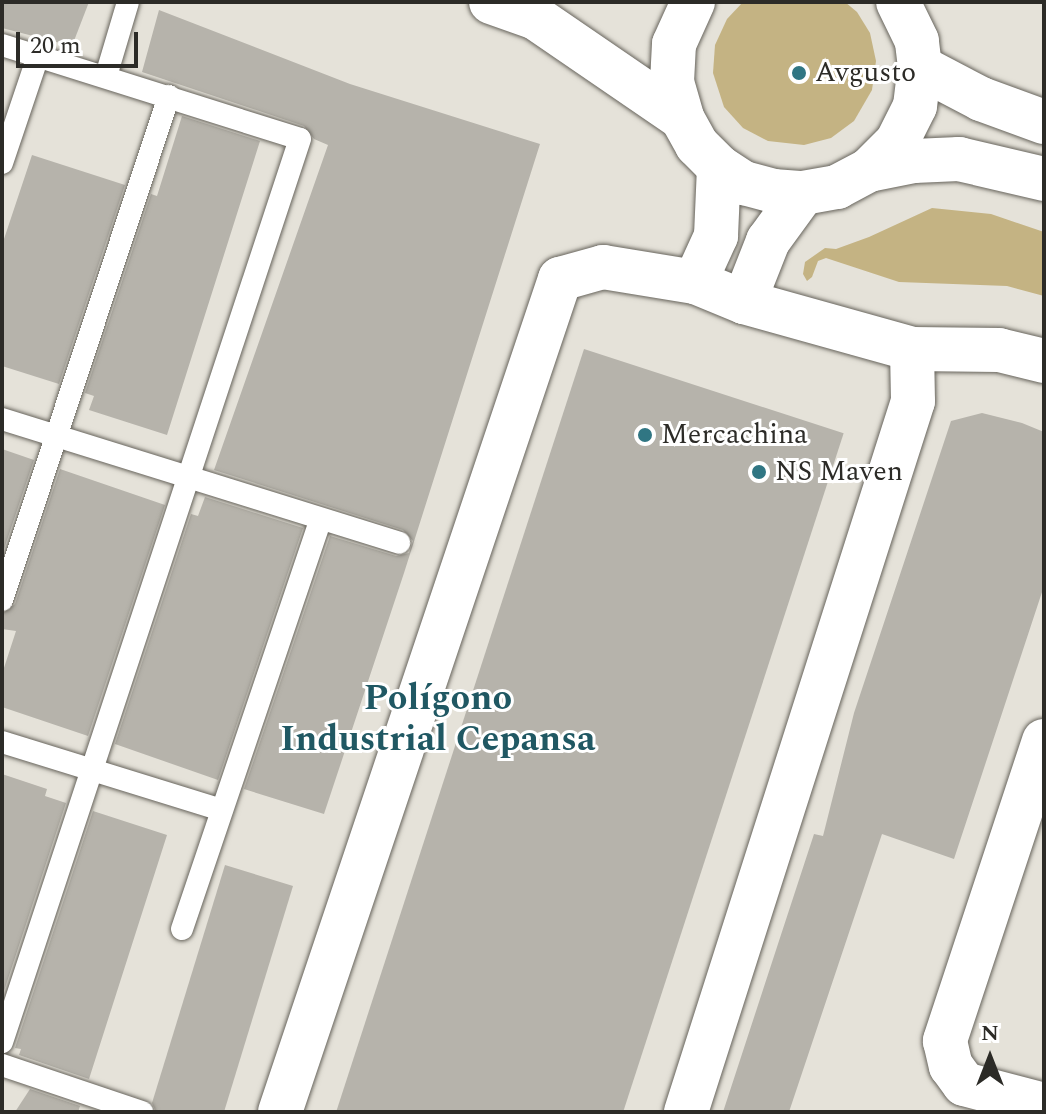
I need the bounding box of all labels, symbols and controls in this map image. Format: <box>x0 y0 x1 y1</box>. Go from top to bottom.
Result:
scale bar <box>20 16 142 66</box>
text: 20 m <box>30 28 81 64</box>
place label: Avgusto <box>815 56 916 90</box>
marker: Avgusto <box>790 64 808 82</box>
place label: Mercachina <box>661 418 808 452</box>
marker: Mercachina <box>636 426 654 444</box>
place label: NS Maven <box>775 455 903 489</box>
marker: NS Maven <box>750 463 768 481</box>
district label: Polígono Industrial Cepansa <box>280 676 596 761</box>
text: N <box>981 1017 999 1050</box>
north arrow <box>950 1018 1030 1098</box>

